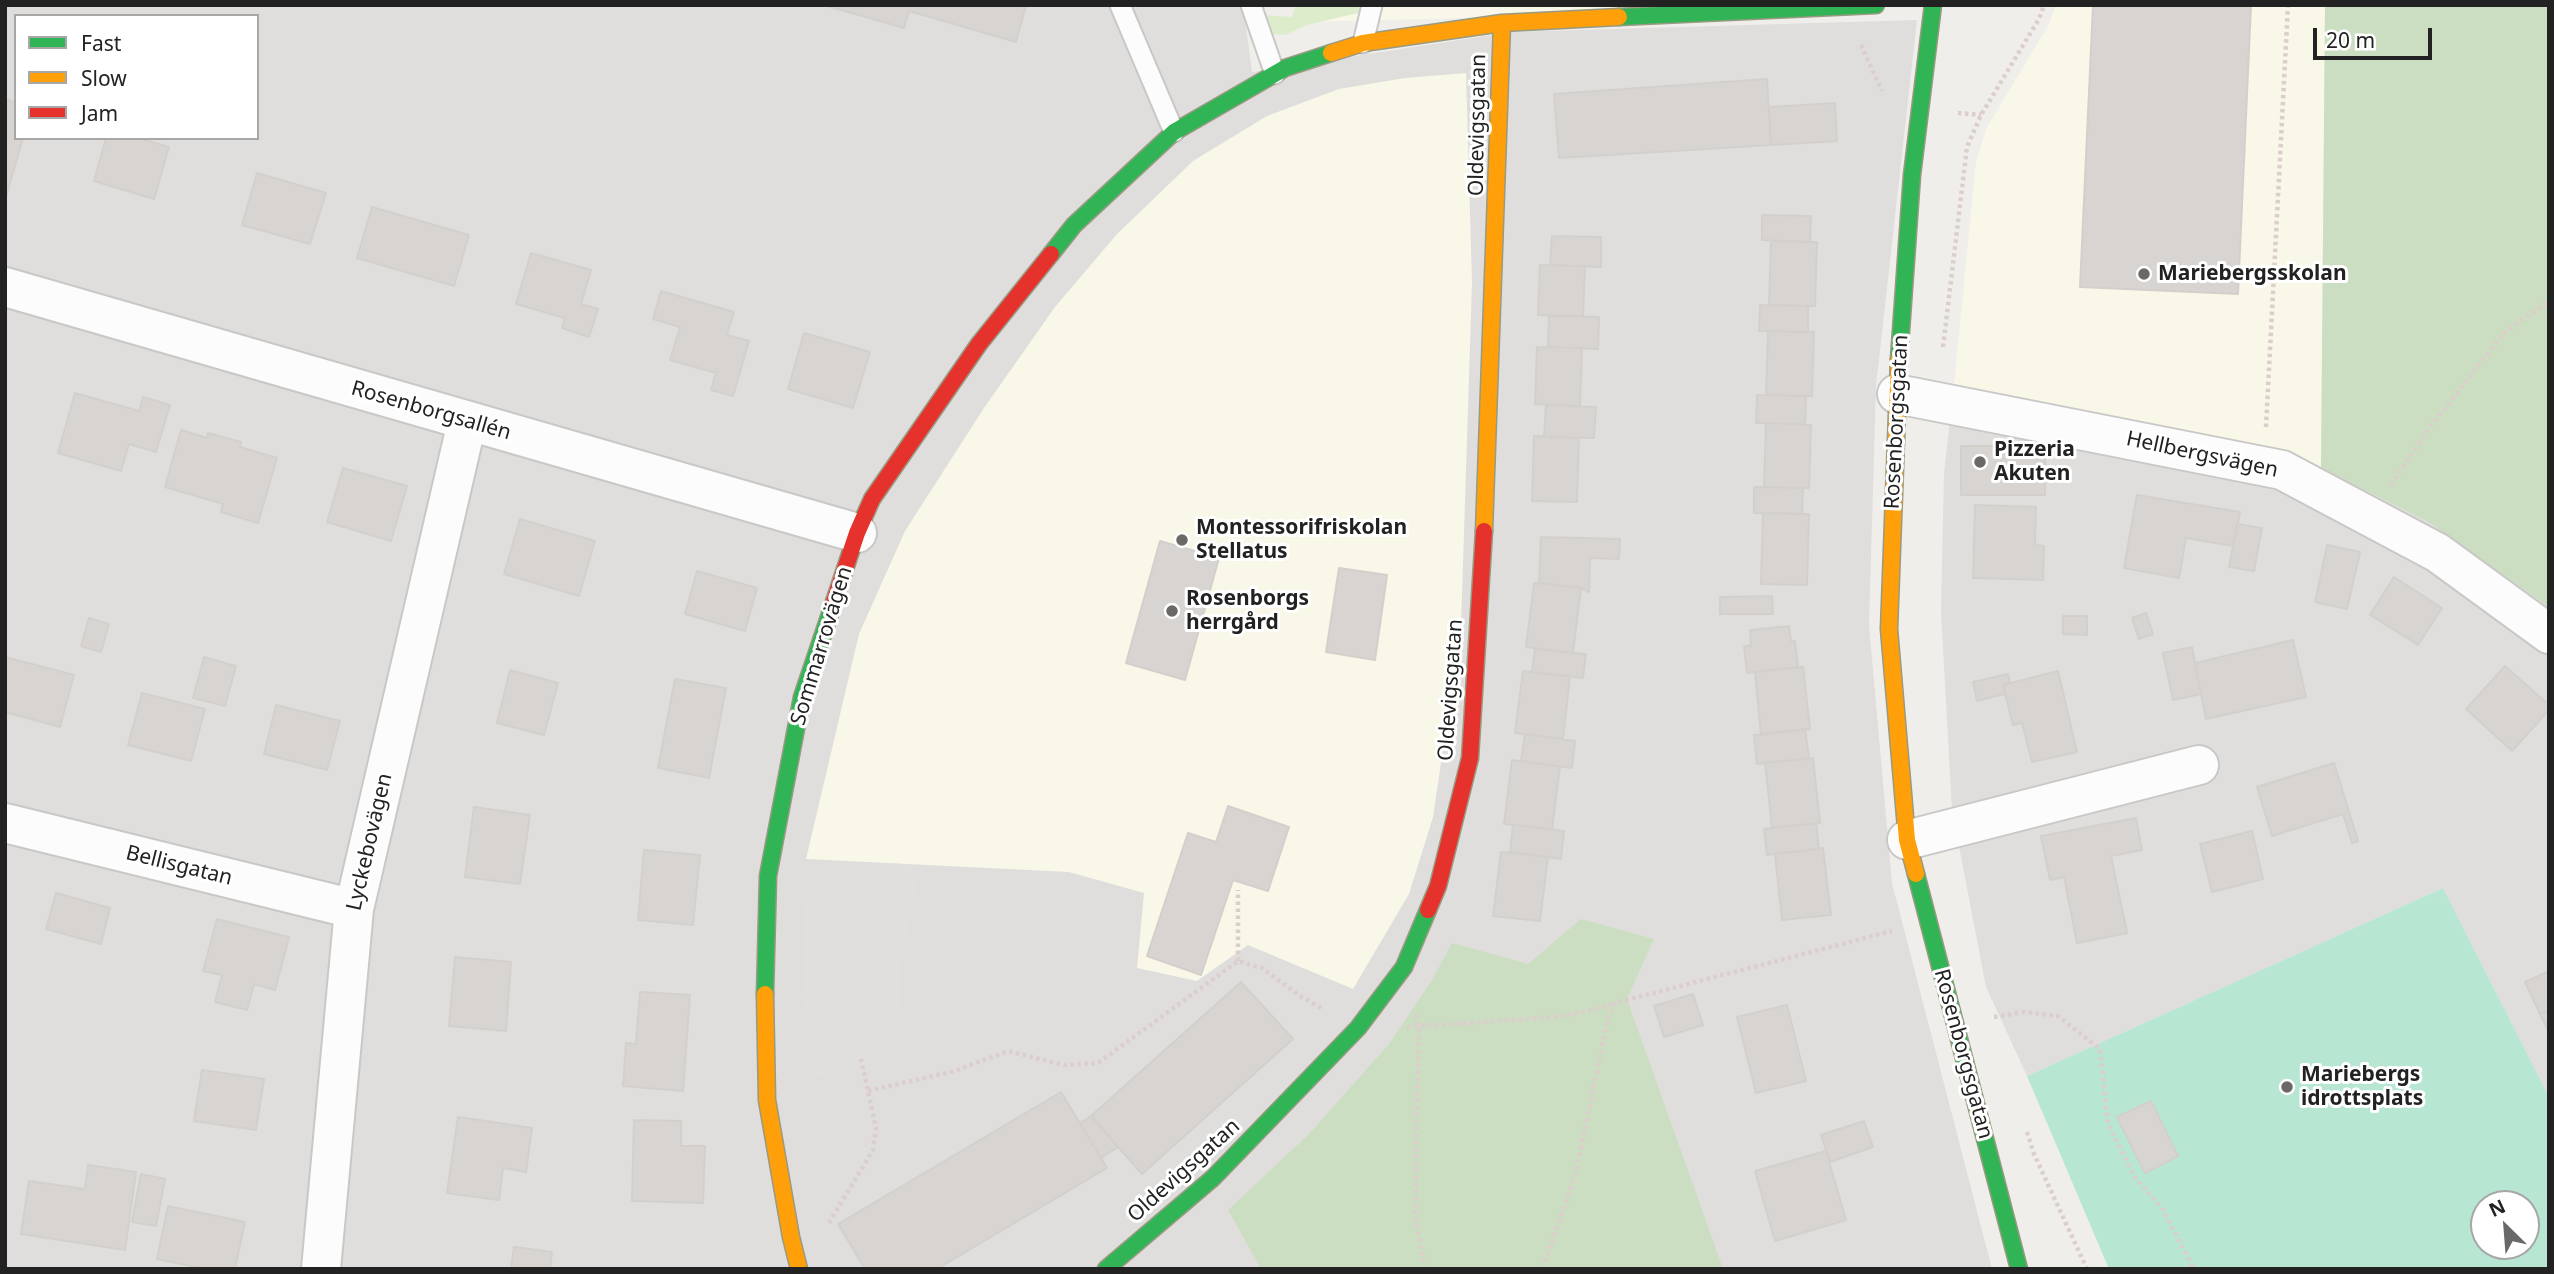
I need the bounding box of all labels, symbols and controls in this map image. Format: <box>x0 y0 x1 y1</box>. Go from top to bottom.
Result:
legend <box>14 14 259 140</box>
scale bar <box>2316 14 2435 58</box>
text: 20 m <box>2326 26 2375 54</box>
text: Fast <box>81 29 121 57</box>
street label: Oldevigsgatan <box>1464 54 1492 196</box>
text: Slow <box>81 64 127 92</box>
text: Jam <box>81 99 118 127</box>
place label: Mariebergsskolan <box>2158 261 2347 287</box>
marker: Mariebergsskolan <box>2136 266 2152 282</box>
street label: Rosenborgsgatan <box>1880 334 1914 510</box>
street label: Rosenborgsallén <box>348 376 514 446</box>
street label: Hellbergsvägen <box>2124 427 2280 483</box>
place label: Pizzeria Akuten <box>1994 437 2075 487</box>
marker: Pizzeria Akuten <box>1972 454 1988 470</box>
place label: Montessorifriskolan Stellatus <box>1196 515 1407 565</box>
marker: Montessorifriskolan Stellatus <box>1174 532 1190 548</box>
street label: Sommarrovägen <box>786 564 858 728</box>
place label: Rosenborgs herrgård <box>1186 586 1309 636</box>
marker: Rosenborgs herrgård <box>1164 603 1180 619</box>
street label: Oldevigsgatan <box>1433 618 1469 762</box>
street label: Lyckebovägen <box>342 771 398 913</box>
street label: Bellisgatan <box>123 841 235 891</box>
street label: Rosenborgsgatan <box>1928 966 1998 1142</box>
place label: Mariebergs idrottsplats <box>2301 1062 2423 1112</box>
marker: Mariebergs idrottsplats <box>2279 1079 2295 1095</box>
street label: Oldevigsgatan <box>1123 1114 1245 1228</box>
north arrow <box>2470 1190 2540 1260</box>
text: N <box>2484 1193 2509 1223</box>

